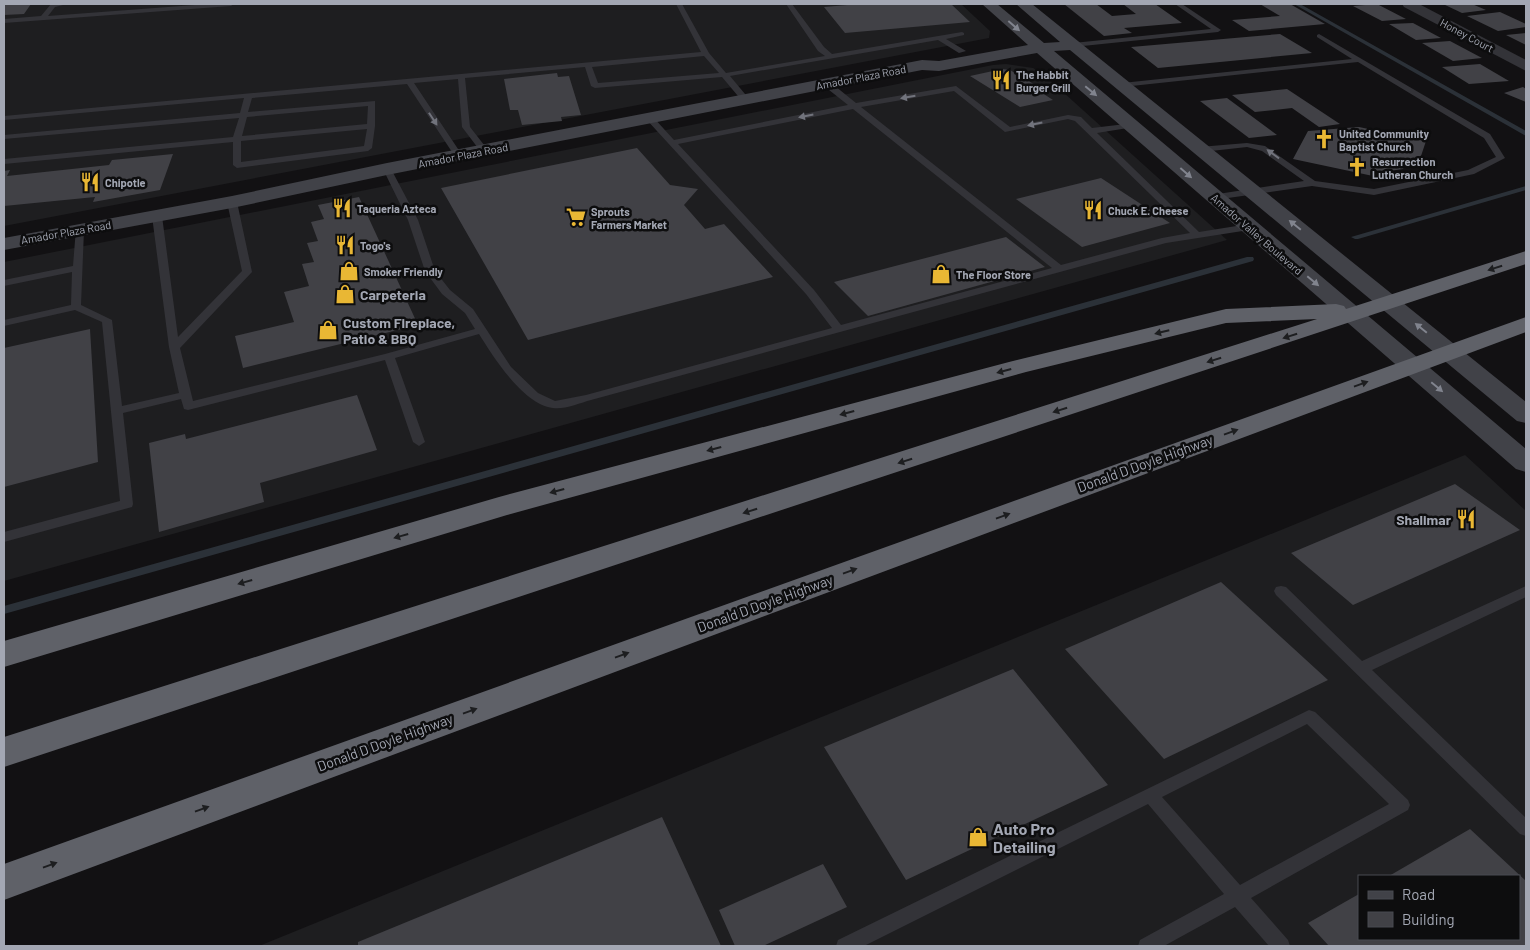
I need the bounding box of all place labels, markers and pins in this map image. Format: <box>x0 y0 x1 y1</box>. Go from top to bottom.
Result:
place label: The Habbit Burger Grill <box>1016 68 1071 94</box>
restaurant icon: The Habbit Burger Grill <box>990 69 1012 91</box>
place label: United Community Baptist Church <box>1339 127 1429 153</box>
church icon: United Community Baptist Church <box>1313 128 1335 150</box>
place label: Resurrection Lutheran Church <box>1372 155 1453 181</box>
church icon: Resurrection Lutheran Church <box>1346 156 1368 178</box>
restaurant icon: Chipotle <box>79 171 101 193</box>
place label: Chipotle <box>105 176 146 189</box>
restaurant icon: Taqueria Azteca <box>331 197 353 219</box>
restaurant icon: Chuck E. Cheese <box>1082 199 1104 221</box>
place label: Taqueria Azteca <box>357 202 437 215</box>
place label: Chuck E. Cheese <box>1108 204 1188 217</box>
place label: Sprouts Farmers Market <box>591 205 667 231</box>
supermarket icon: Sprouts Farmers Market <box>565 206 587 228</box>
restaurant icon: Togo's <box>334 234 356 256</box>
place label: Togo's <box>360 239 391 252</box>
shop icon: Smoker Friendly <box>338 260 360 282</box>
shop icon: The Floor Store <box>930 263 952 285</box>
place label: Smoker Friendly <box>364 265 443 278</box>
place label: The Floor Store <box>956 268 1031 281</box>
shop icon: Carpeteria <box>334 283 356 305</box>
place label: Carpeteria <box>360 286 426 303</box>
place label: Custom Fireplace, Patio & BBQ <box>343 314 455 347</box>
shop icon: Custom Fireplace, Patio & BBQ <box>317 319 339 341</box>
restaurant icon: Shalimar <box>1455 508 1477 530</box>
place label: Shalimar <box>1396 511 1452 528</box>
place label: Auto Pro Detailing <box>993 819 1056 856</box>
shop icon: Auto Pro Detailing <box>967 826 989 848</box>

